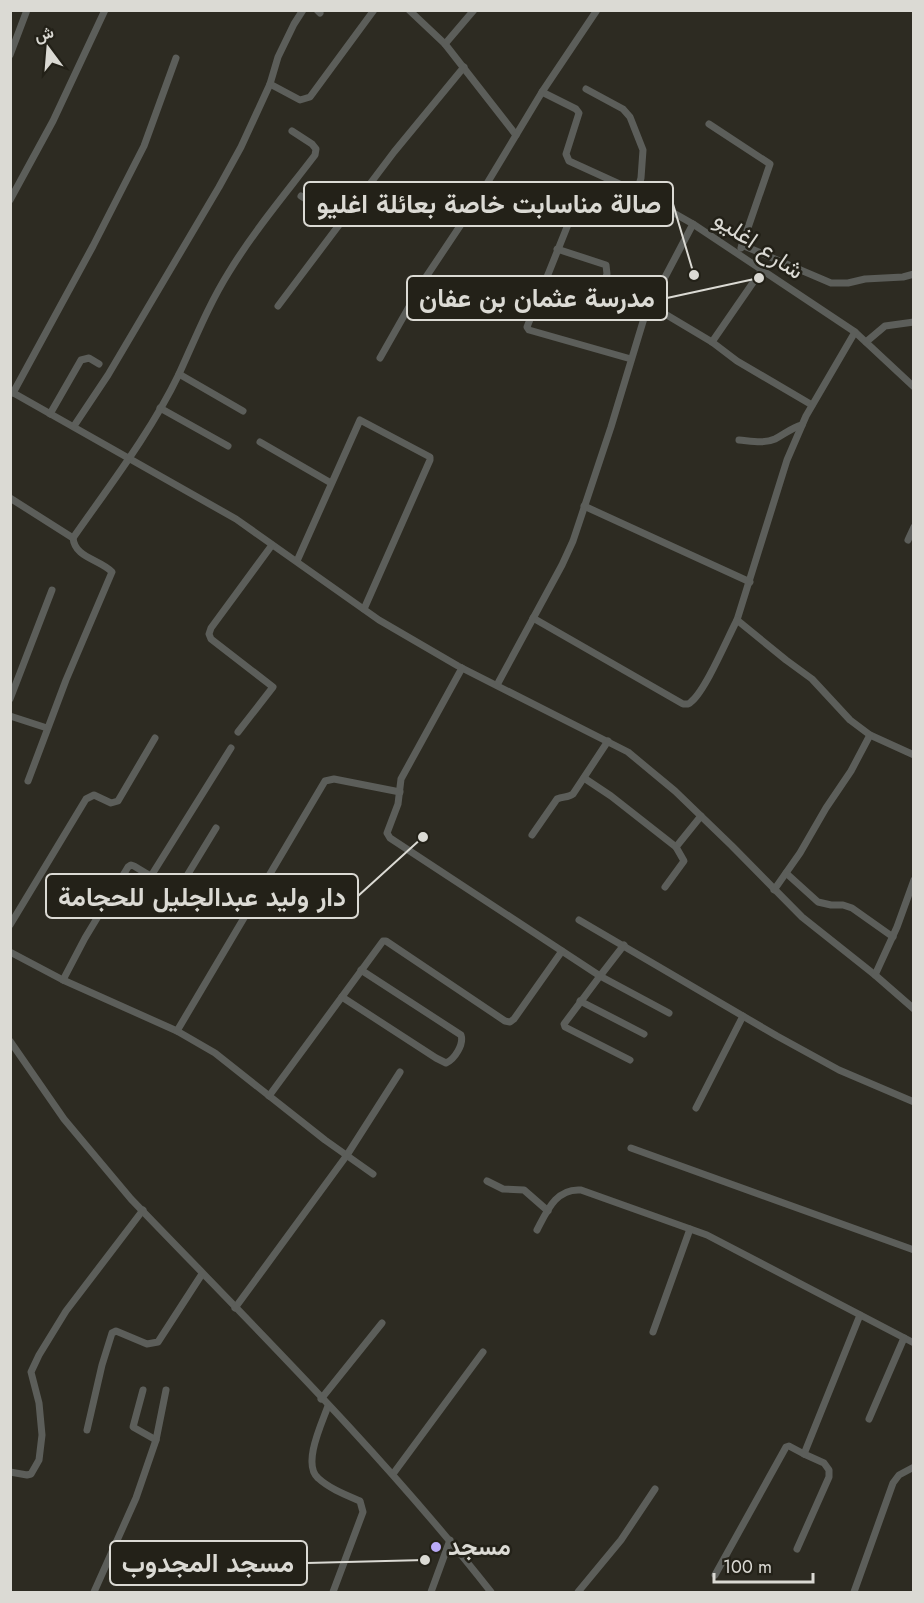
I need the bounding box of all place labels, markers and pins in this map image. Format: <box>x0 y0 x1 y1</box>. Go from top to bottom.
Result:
callout: صالة مناسابت خاصة بعائلة اغليو <box>304 182 673 226</box>
callout: مدرسة عثمان بن عفان <box>407 276 667 320</box>
callout: دار وليد عبدالجليل للحجامة <box>46 874 358 918</box>
place label: مسجد <box>448 1529 511 1564</box>
marker: مسجد <box>429 1540 443 1554</box>
callout: مسجد المجدوب <box>110 1541 307 1585</box>

